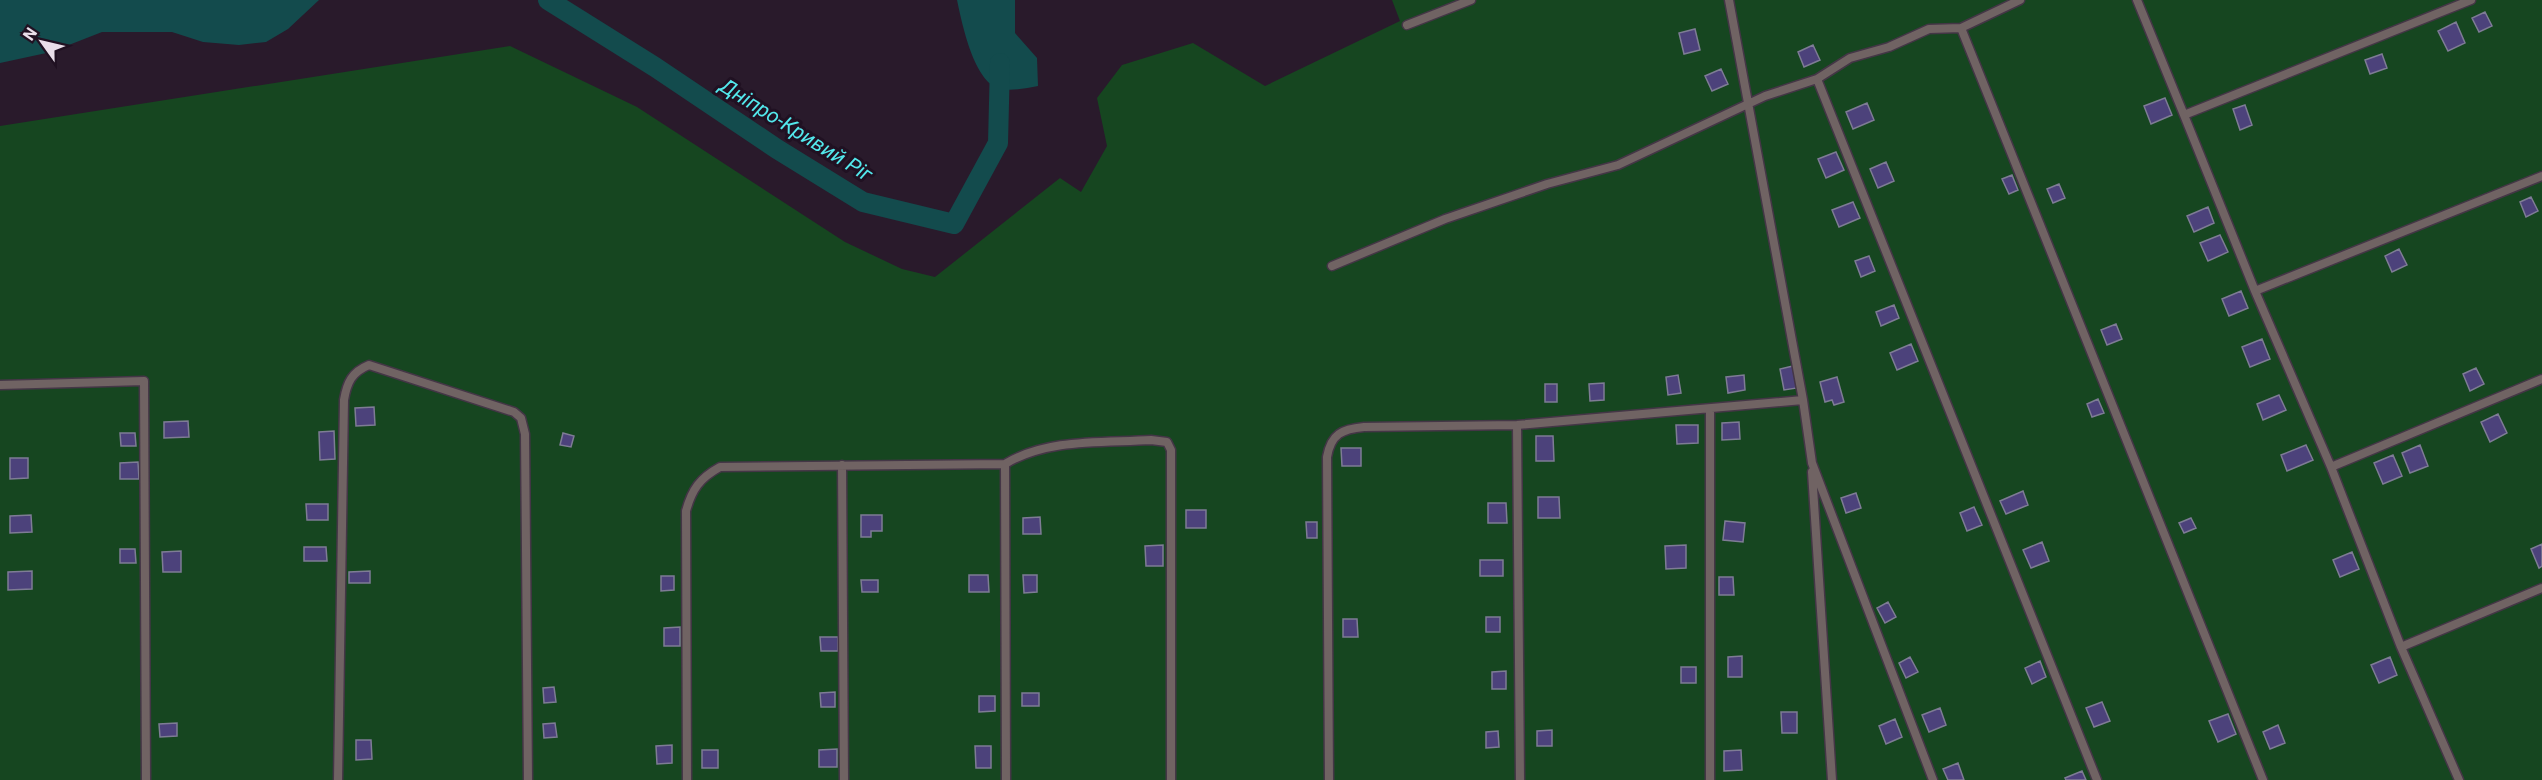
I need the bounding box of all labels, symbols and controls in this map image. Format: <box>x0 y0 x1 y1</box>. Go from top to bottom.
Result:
north arrow <box>12 12 72 72</box>
text: N <box>19 24 41 44</box>
water label: Дніпро-Кривий Ріг <box>714 72 878 187</box>

